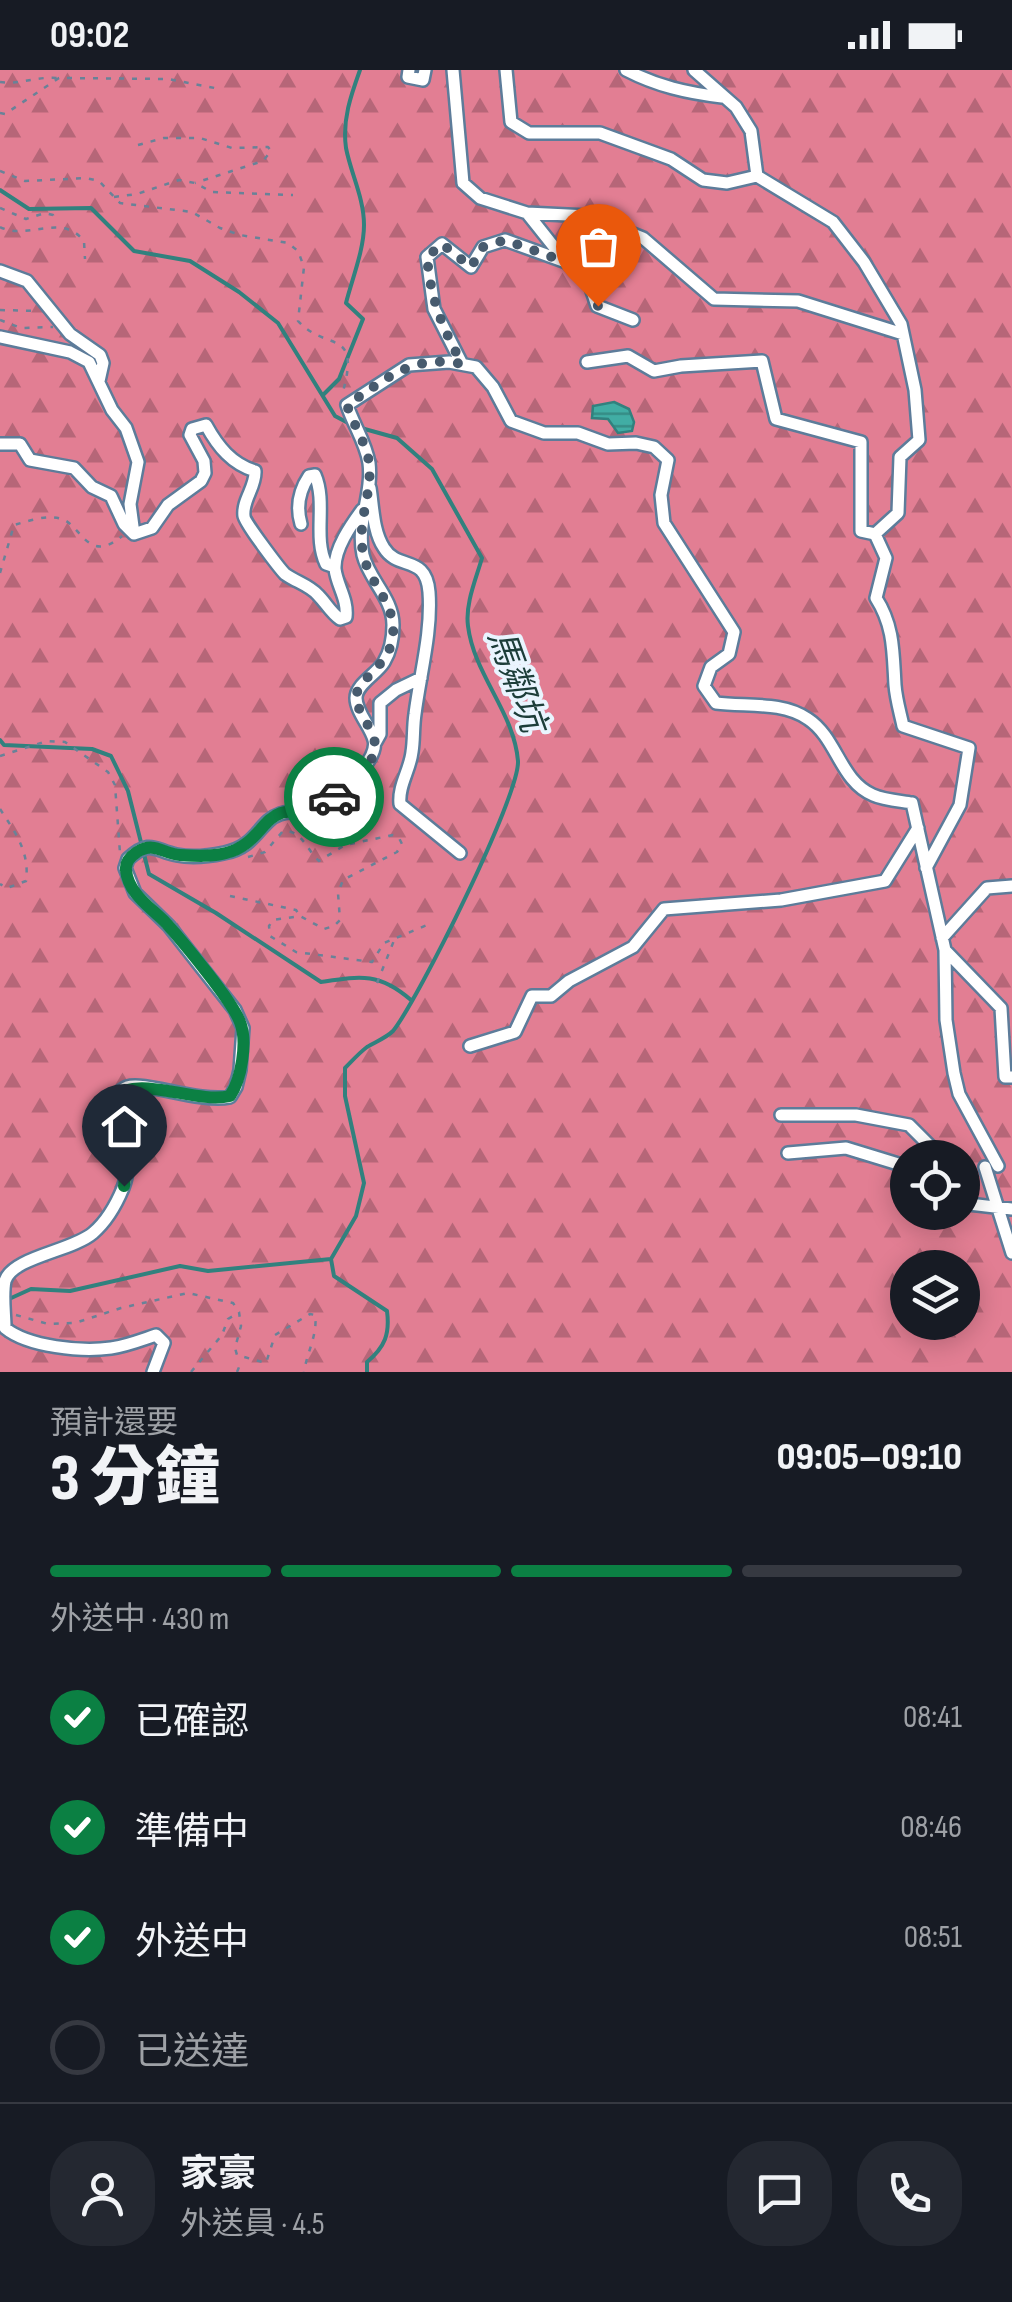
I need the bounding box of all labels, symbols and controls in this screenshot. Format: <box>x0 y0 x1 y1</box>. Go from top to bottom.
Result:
text: 09:02 <box>50 13 129 58</box>
pin <box>556 204 641 307</box>
icon: bag <box>571 219 626 274</box>
water label: 馬鄰坑 <box>478 624 556 742</box>
courier <box>284 747 384 847</box>
icon: car <box>307 770 362 825</box>
pin <box>82 1084 167 1187</box>
icon: home <box>97 1099 152 1154</box>
map controls <box>890 1140 980 1340</box>
button: locate <box>890 1140 980 1230</box>
button: layers <box>890 1250 980 1340</box>
text: 預計還要 <box>50 1404 178 1443</box>
text: 09:05–09:10 <box>777 1435 962 1480</box>
text: 3 分鐘 <box>50 1441 220 1519</box>
text: 外送中 · 430 m <box>50 1600 229 1639</box>
icon: check <box>50 1690 105 1745</box>
text: 08:41 <box>903 1698 962 1737</box>
text: 已確認 <box>135 1700 249 1745</box>
icon: check <box>50 1800 105 1855</box>
text: 08:46 <box>900 1808 962 1847</box>
text: 準備中 <box>135 1810 249 1855</box>
icon: check <box>50 1910 105 1965</box>
text: 08:51 <box>904 1918 962 1957</box>
text: 外送中 <box>135 1920 249 1965</box>
text: 已送達 <box>135 2030 249 2075</box>
button: person <box>50 2141 155 2246</box>
button: chat <box>727 2141 832 2246</box>
button: phone <box>857 2141 962 2246</box>
text: 家豪 <box>180 2152 256 2197</box>
text: 外送員 · 4.5 <box>180 2205 325 2244</box>

